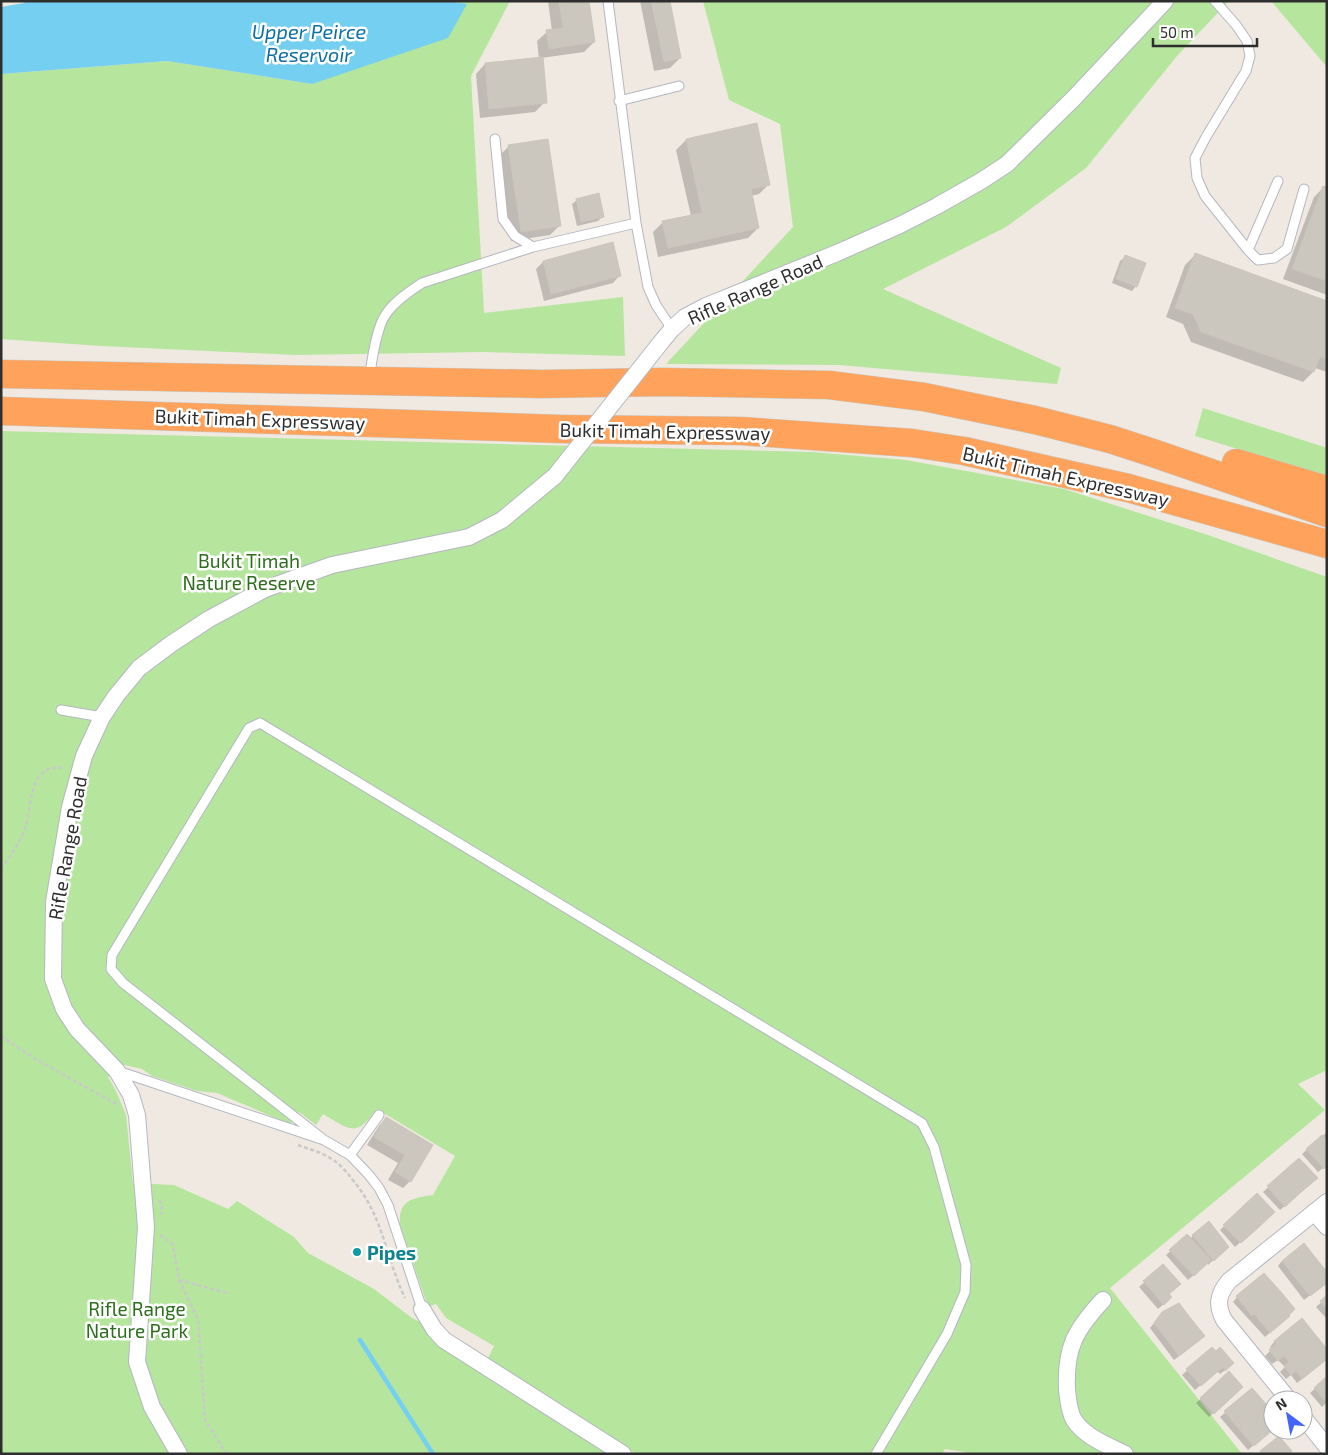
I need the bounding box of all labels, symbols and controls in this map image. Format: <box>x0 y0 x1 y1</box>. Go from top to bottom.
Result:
scale bar <box>1153 15 1257 47</box>
water label: Upper Peirce Reservoir <box>252 19 367 66</box>
text: 50 m <box>1160 23 1194 41</box>
street label: Rifle Range Road <box>684 249 826 329</box>
street label: Bukit Timah Expressway <box>154 404 366 434</box>
street label: Bukit Timah Expressway <box>559 418 771 444</box>
street label: Bukit Timah Expressway <box>961 441 1171 511</box>
park label: Bukit Timah Nature Reserve <box>182 549 316 594</box>
street label: Rifle Range Road <box>43 774 91 922</box>
place label: Pipes <box>367 1241 416 1264</box>
marker: Pipes <box>351 1246 363 1258</box>
park label: Rifle Range Nature Park <box>86 1297 189 1342</box>
north arrow <box>1263 1390 1313 1440</box>
text: N <box>1272 1394 1290 1413</box>

